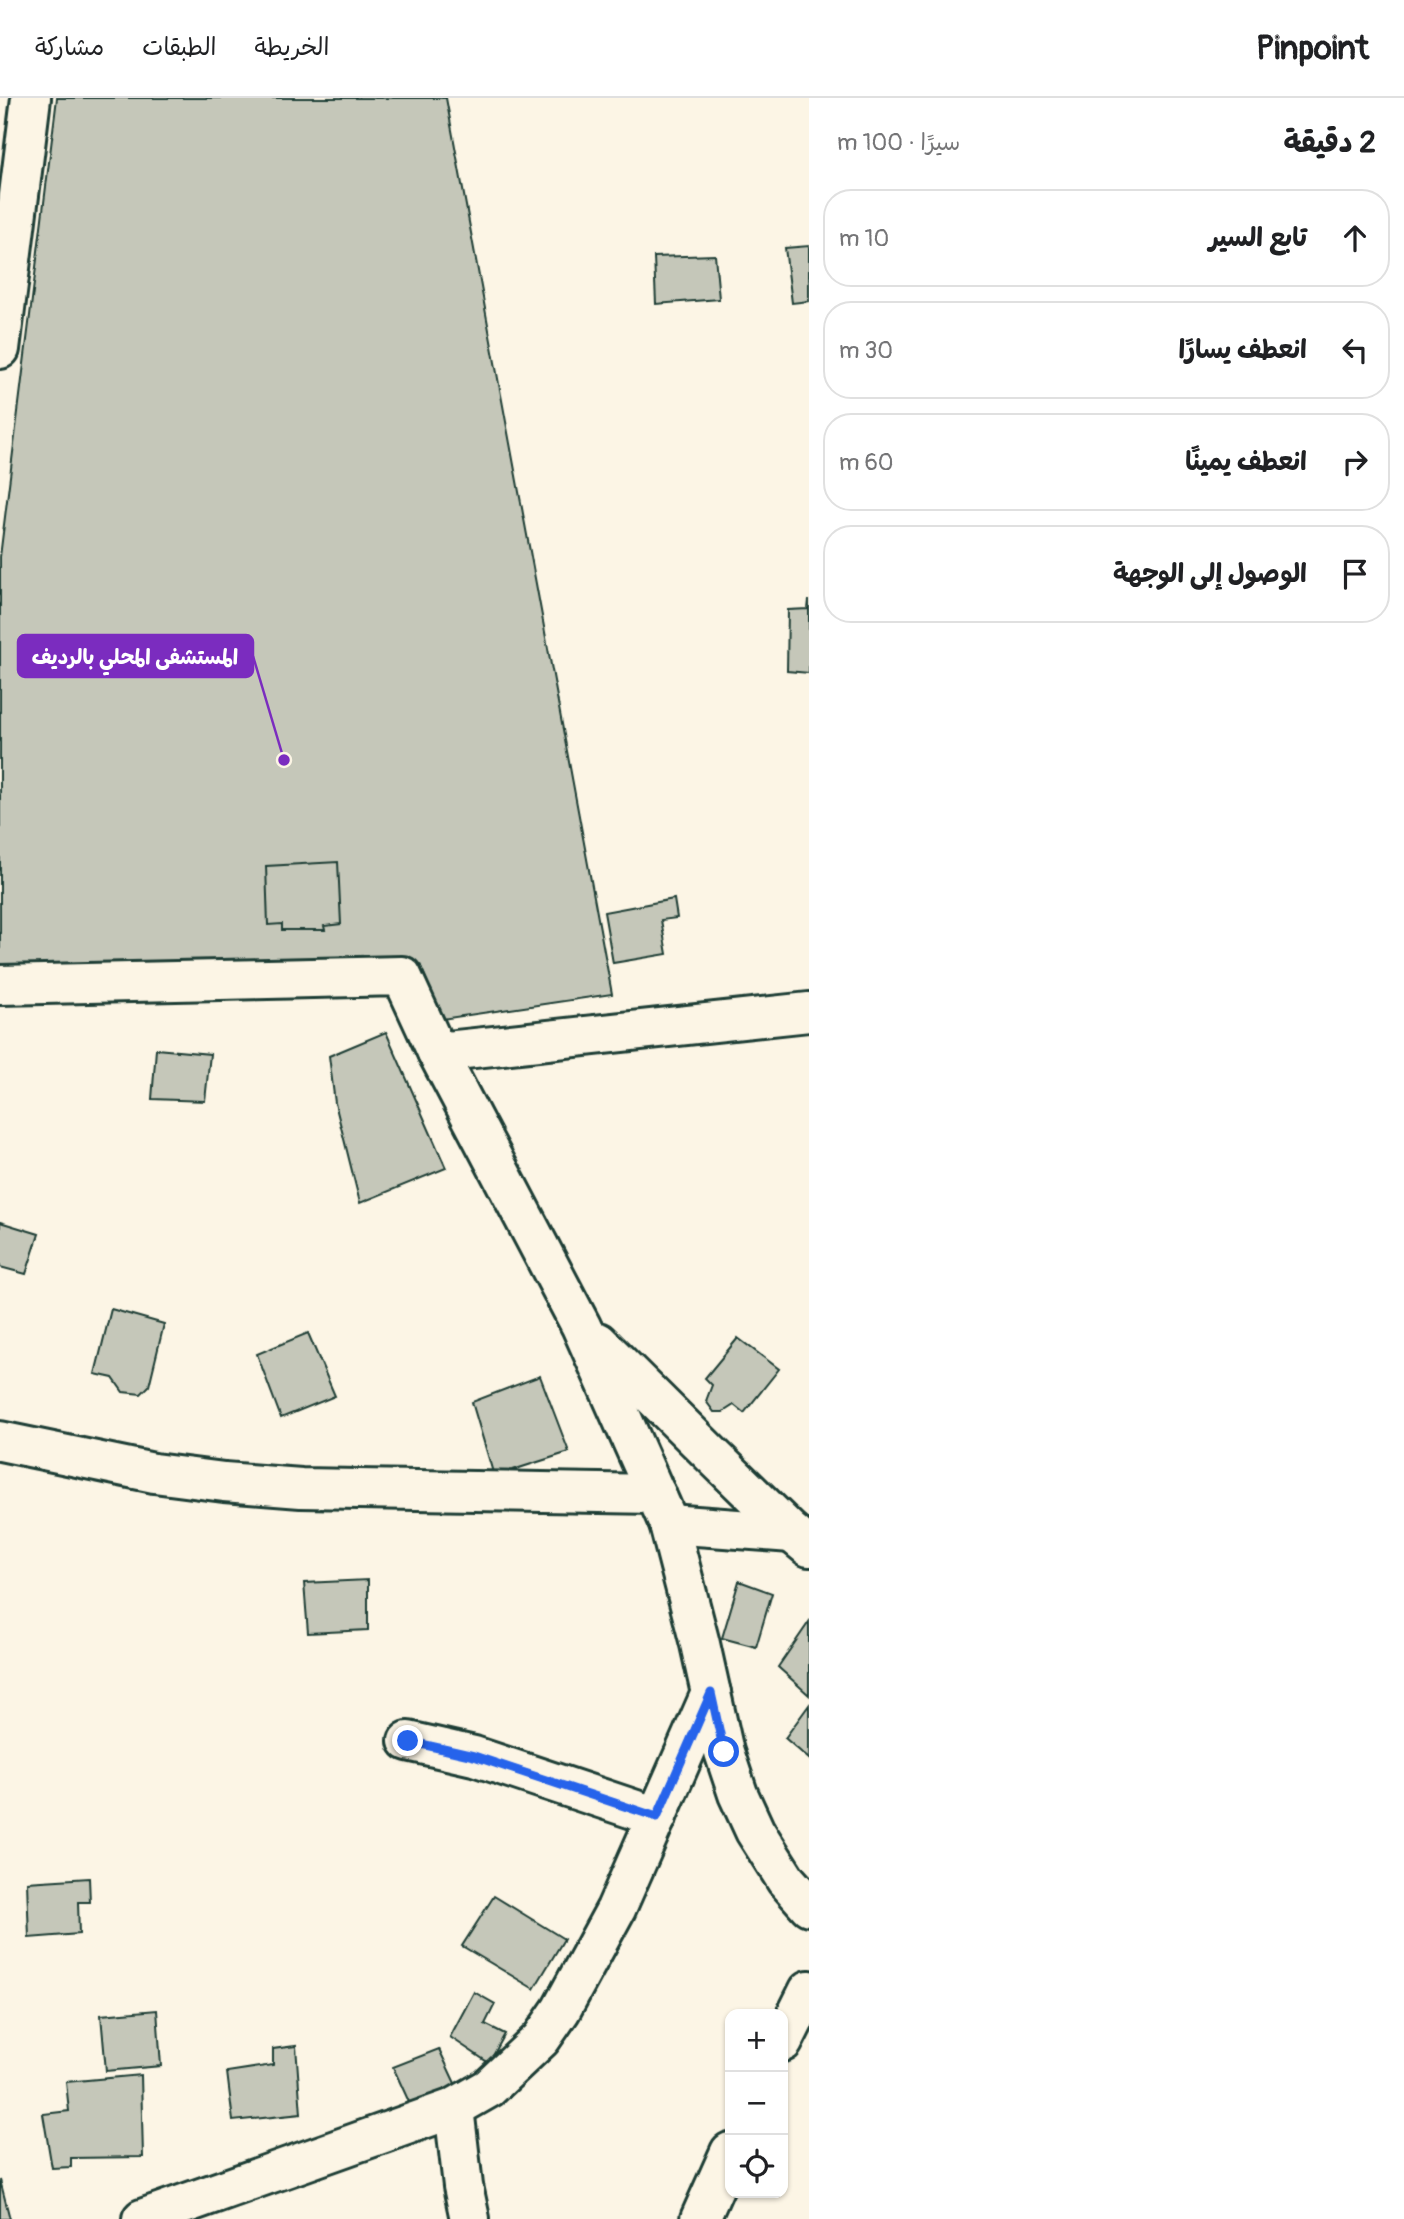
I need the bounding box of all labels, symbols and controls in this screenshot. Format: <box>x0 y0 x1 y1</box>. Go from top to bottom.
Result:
text: Pinpoint <box>1256 28 1369 69</box>
text: مشاركة <box>35 33 104 62</box>
text: الطبقات <box>142 33 217 62</box>
text: الخريطة <box>255 33 329 62</box>
text: 2 دقيقة <box>1284 124 1376 161</box>
text: سيرًا · 100 m <box>837 128 960 157</box>
icon: ahead <box>1336 219 1374 257</box>
text: تابع السير <box>1209 222 1307 254</box>
text: 10 m <box>839 224 889 253</box>
icon: left <box>1336 331 1374 369</box>
text: انعطف يسارًا <box>1178 334 1307 366</box>
text: 30 m <box>839 336 893 365</box>
icon: right <box>1336 443 1374 481</box>
text: انعطف يمينًا <box>1185 446 1307 478</box>
text: 60 m <box>839 448 894 477</box>
icon: arrive <box>1336 555 1374 593</box>
text: الوصول إلى الوجهة <box>1113 558 1307 590</box>
callout: المستشفى المحلي بالرديف <box>18 635 253 677</box>
text: المستشفى المحلي بالرديف <box>32 644 238 676</box>
route end <box>392 1725 423 1756</box>
route start <box>708 1736 739 1767</box>
map controls <box>725 2009 788 2198</box>
button: + <box>725 2009 788 2072</box>
button: − <box>725 2072 788 2135</box>
button: locate <box>725 2135 788 2198</box>

